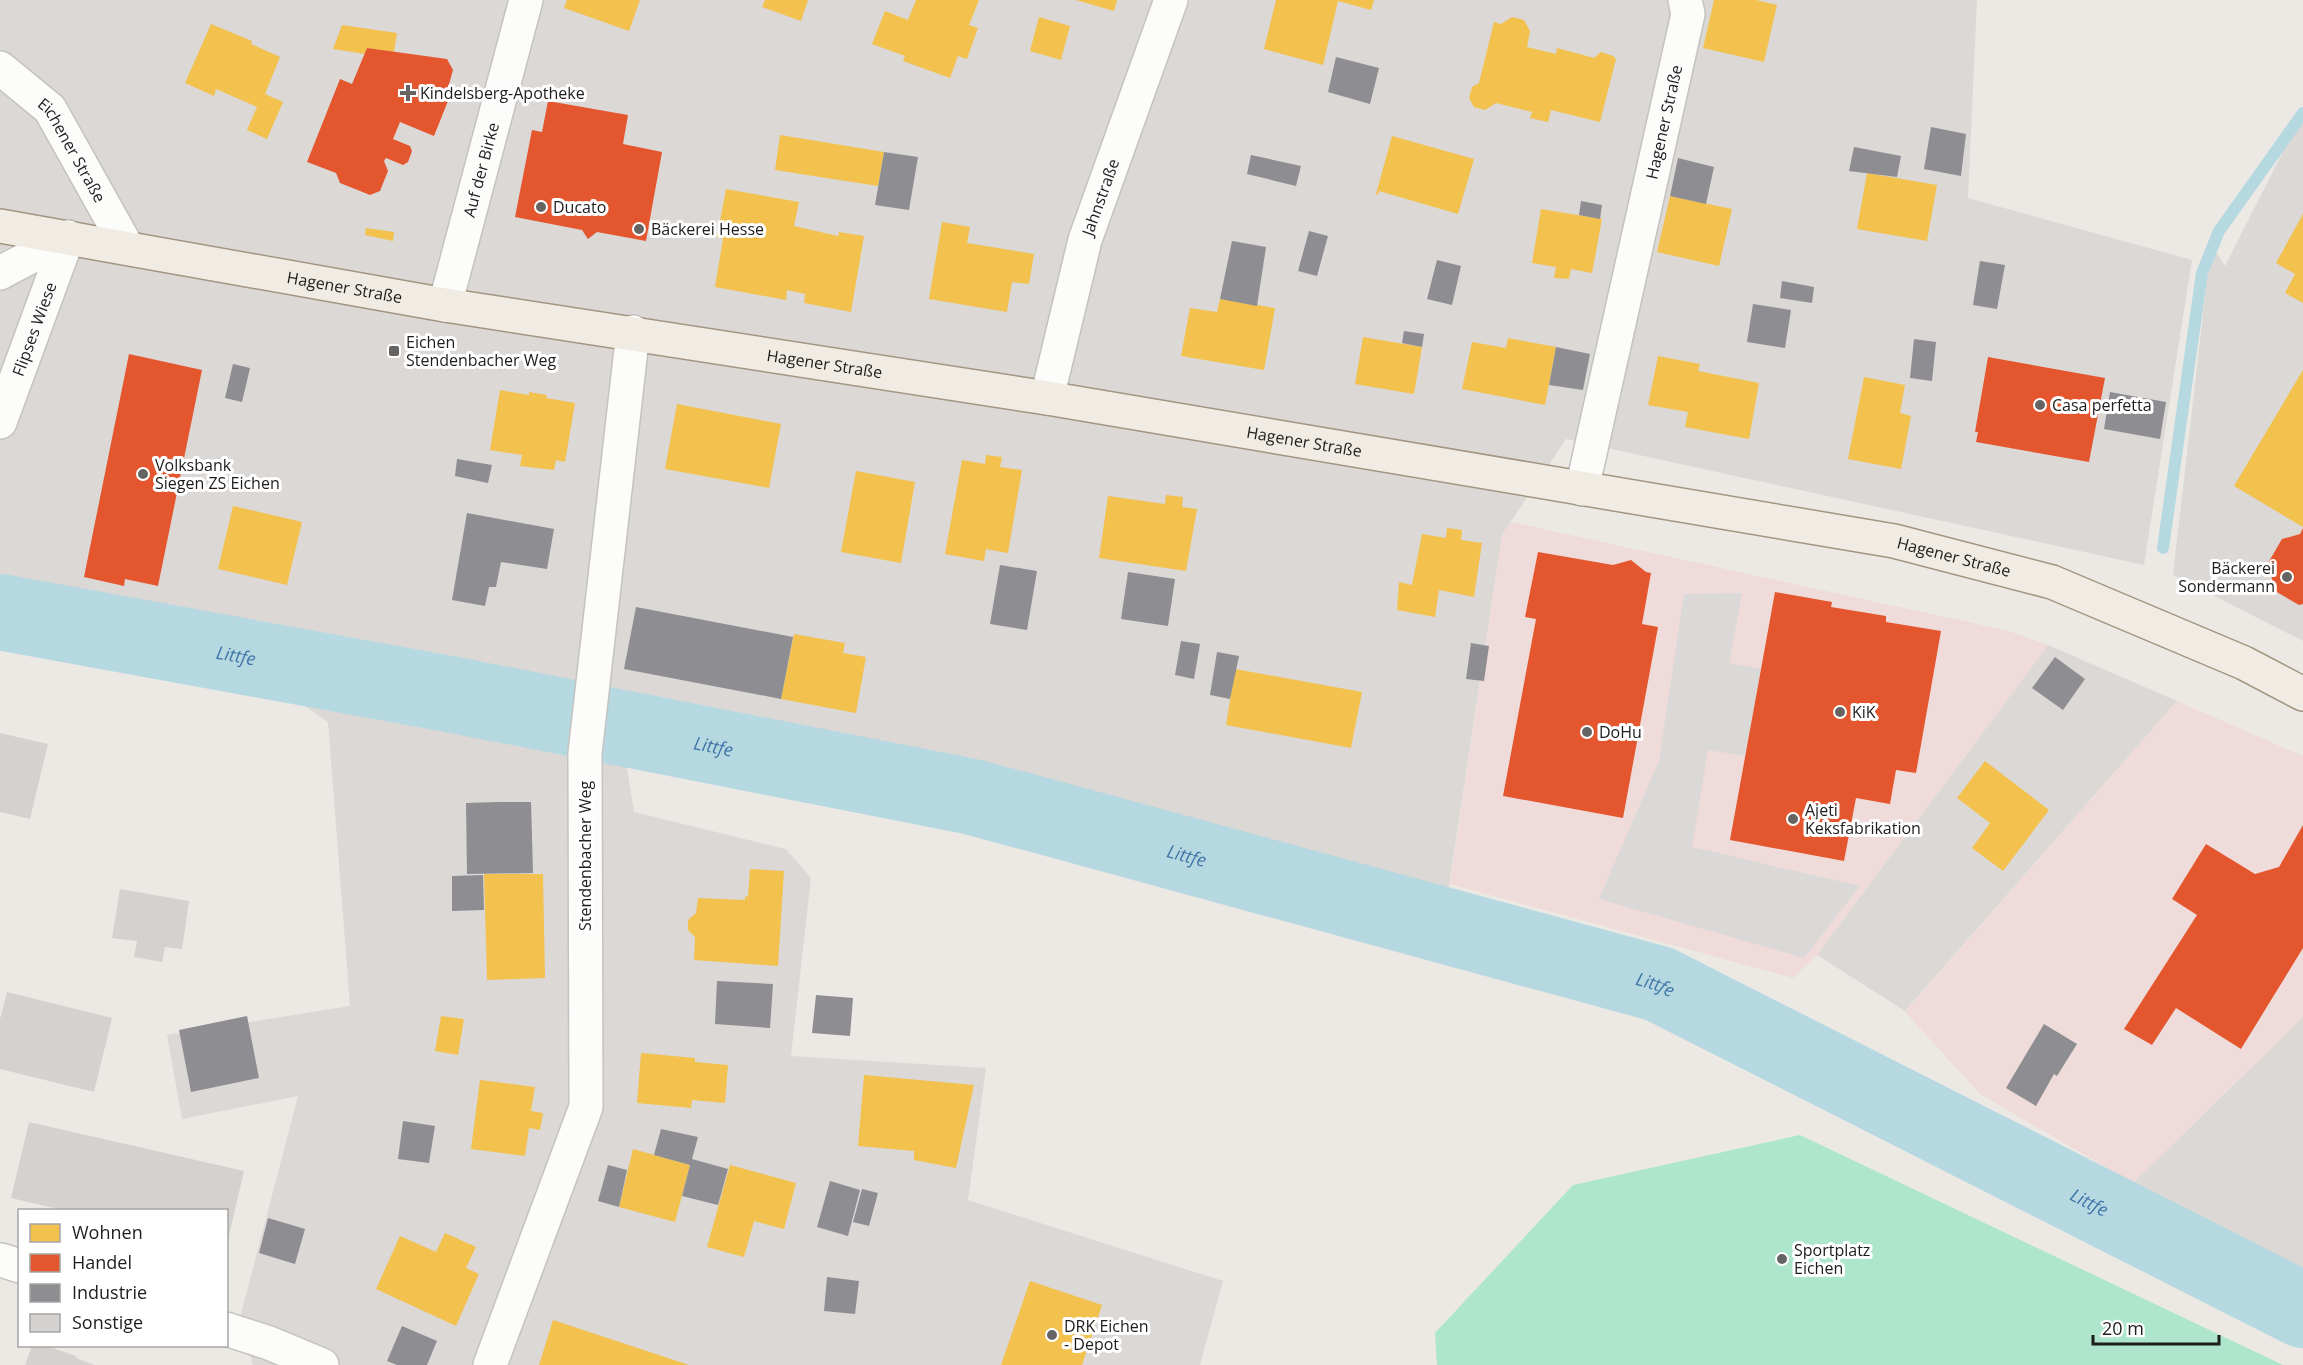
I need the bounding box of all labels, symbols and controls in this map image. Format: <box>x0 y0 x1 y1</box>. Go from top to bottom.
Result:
street label: Hagener Straße <box>1640 63 1687 181</box>
place label: Kindelsberg-Apotheke <box>420 82 585 104</box>
marker: Kindelsberg-Apotheke <box>401 86 415 100</box>
street label: Eichener Straße <box>33 93 111 206</box>
street label: Auf der Birke <box>458 120 504 220</box>
street label: Jahnstraße <box>1076 156 1124 241</box>
place label: Ducato <box>553 196 606 218</box>
marker: Ducato <box>534 200 548 214</box>
place label: Bäckerei Hesse <box>651 218 764 240</box>
marker: Bäckerei Hesse <box>632 222 646 236</box>
street label: Hagener Straße <box>285 266 404 308</box>
street label: Flipses Wiese <box>7 279 62 379</box>
place label: Eichen Stendenbacher Weg <box>406 331 556 371</box>
marker: Eichen Stendenbacher Weg <box>387 344 401 358</box>
street label: Hagener Straße <box>765 344 884 383</box>
place label: Casa perfetta <box>2052 394 2152 416</box>
marker: Casa perfetta <box>2033 398 2047 412</box>
street label: Hagener Straße <box>1245 421 1364 462</box>
place label: Volksbank Siegen ZS Eichen <box>155 454 280 494</box>
marker: Volksbank Siegen ZS Eichen <box>136 467 150 481</box>
street label: Hagener Straße <box>1895 531 2013 582</box>
place label: Bäckerei Sondermann <box>2178 557 2275 597</box>
marker: Bäckerei Sondermann <box>2280 570 2294 584</box>
water label: Littfe <box>214 640 258 670</box>
place label: KiK <box>1852 701 1876 723</box>
marker: KiK <box>1833 705 1847 719</box>
place label: DoHu <box>1599 721 1642 743</box>
marker: DoHu <box>1580 725 1594 739</box>
water label: Littfe <box>692 730 735 762</box>
street label: Stendenbacher Weg <box>574 781 596 931</box>
place label: Ajeti Keksfabrikation <box>1805 799 1921 839</box>
marker: Ajeti Keksfabrikation <box>1786 812 1800 826</box>
water label: Littfe <box>1164 838 1209 872</box>
water label: Littfe <box>1633 966 1679 1002</box>
water label: Littfe <box>2066 1182 2113 1222</box>
legend <box>18 1209 228 1347</box>
text: Wohnen <box>72 1220 143 1244</box>
place label: Sportplatz Eichen <box>1794 1239 1870 1279</box>
text: Handel <box>72 1250 132 1274</box>
marker: Sportplatz Eichen <box>1775 1252 1789 1266</box>
text: Industrie <box>72 1280 147 1304</box>
scale bar <box>2093 1308 2219 1346</box>
text: Sonstige <box>72 1310 143 1334</box>
place label: DRK Eichen - Depot <box>1064 1315 1149 1355</box>
text: 20 m <box>2102 1316 2144 1340</box>
marker: DRK Eichen - Depot <box>1045 1328 1059 1342</box>

